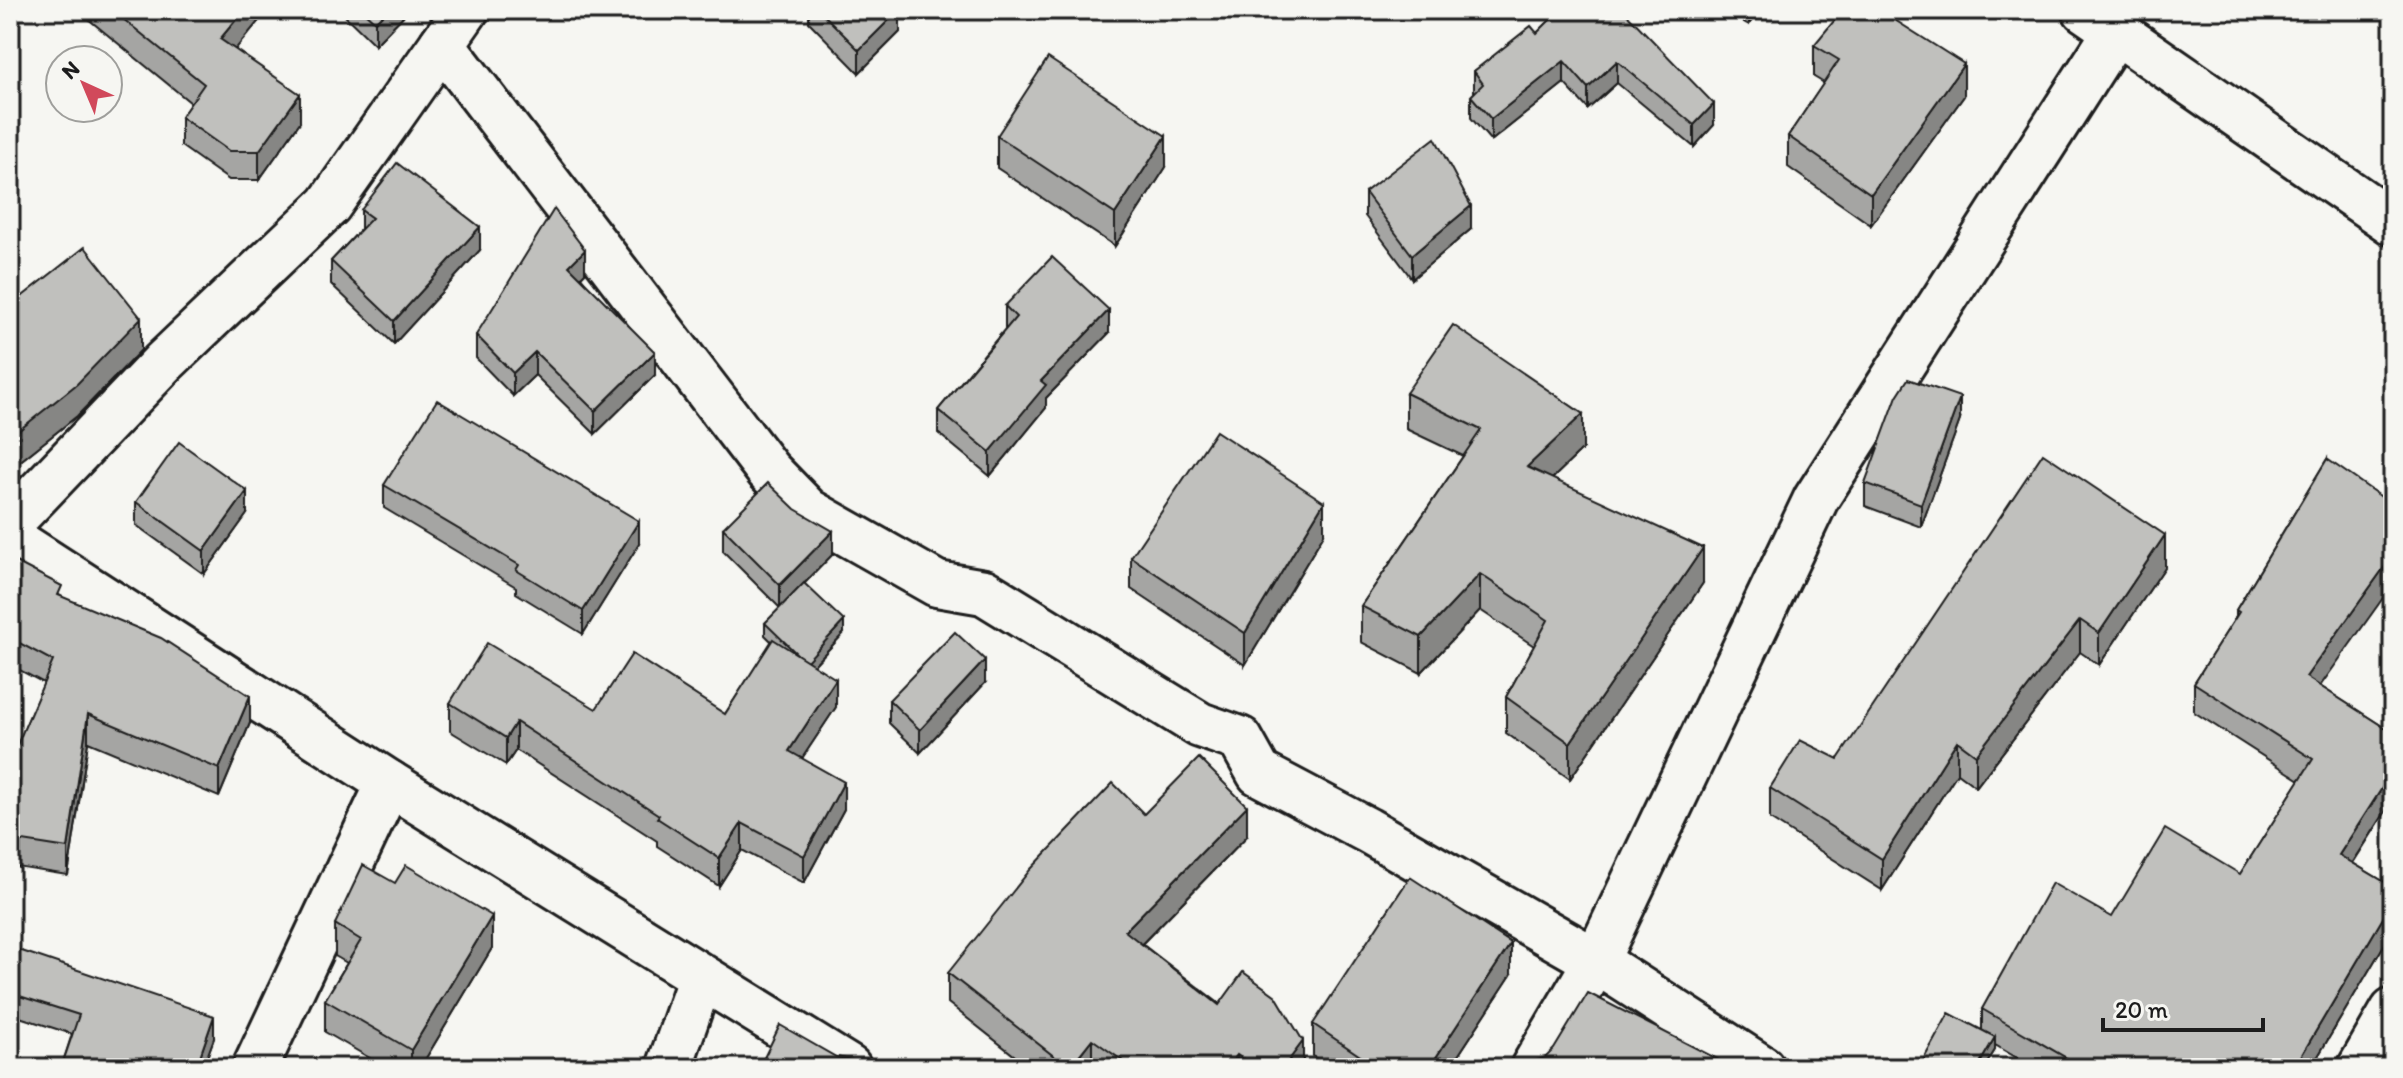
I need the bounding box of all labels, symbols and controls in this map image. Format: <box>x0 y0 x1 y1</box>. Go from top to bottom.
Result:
north arrow <box>44 44 124 124</box>
text: N <box>56 55 85 85</box>
scale bar <box>2103 982 2263 1032</box>
text: 20 m <box>2115 995 2168 1024</box>

